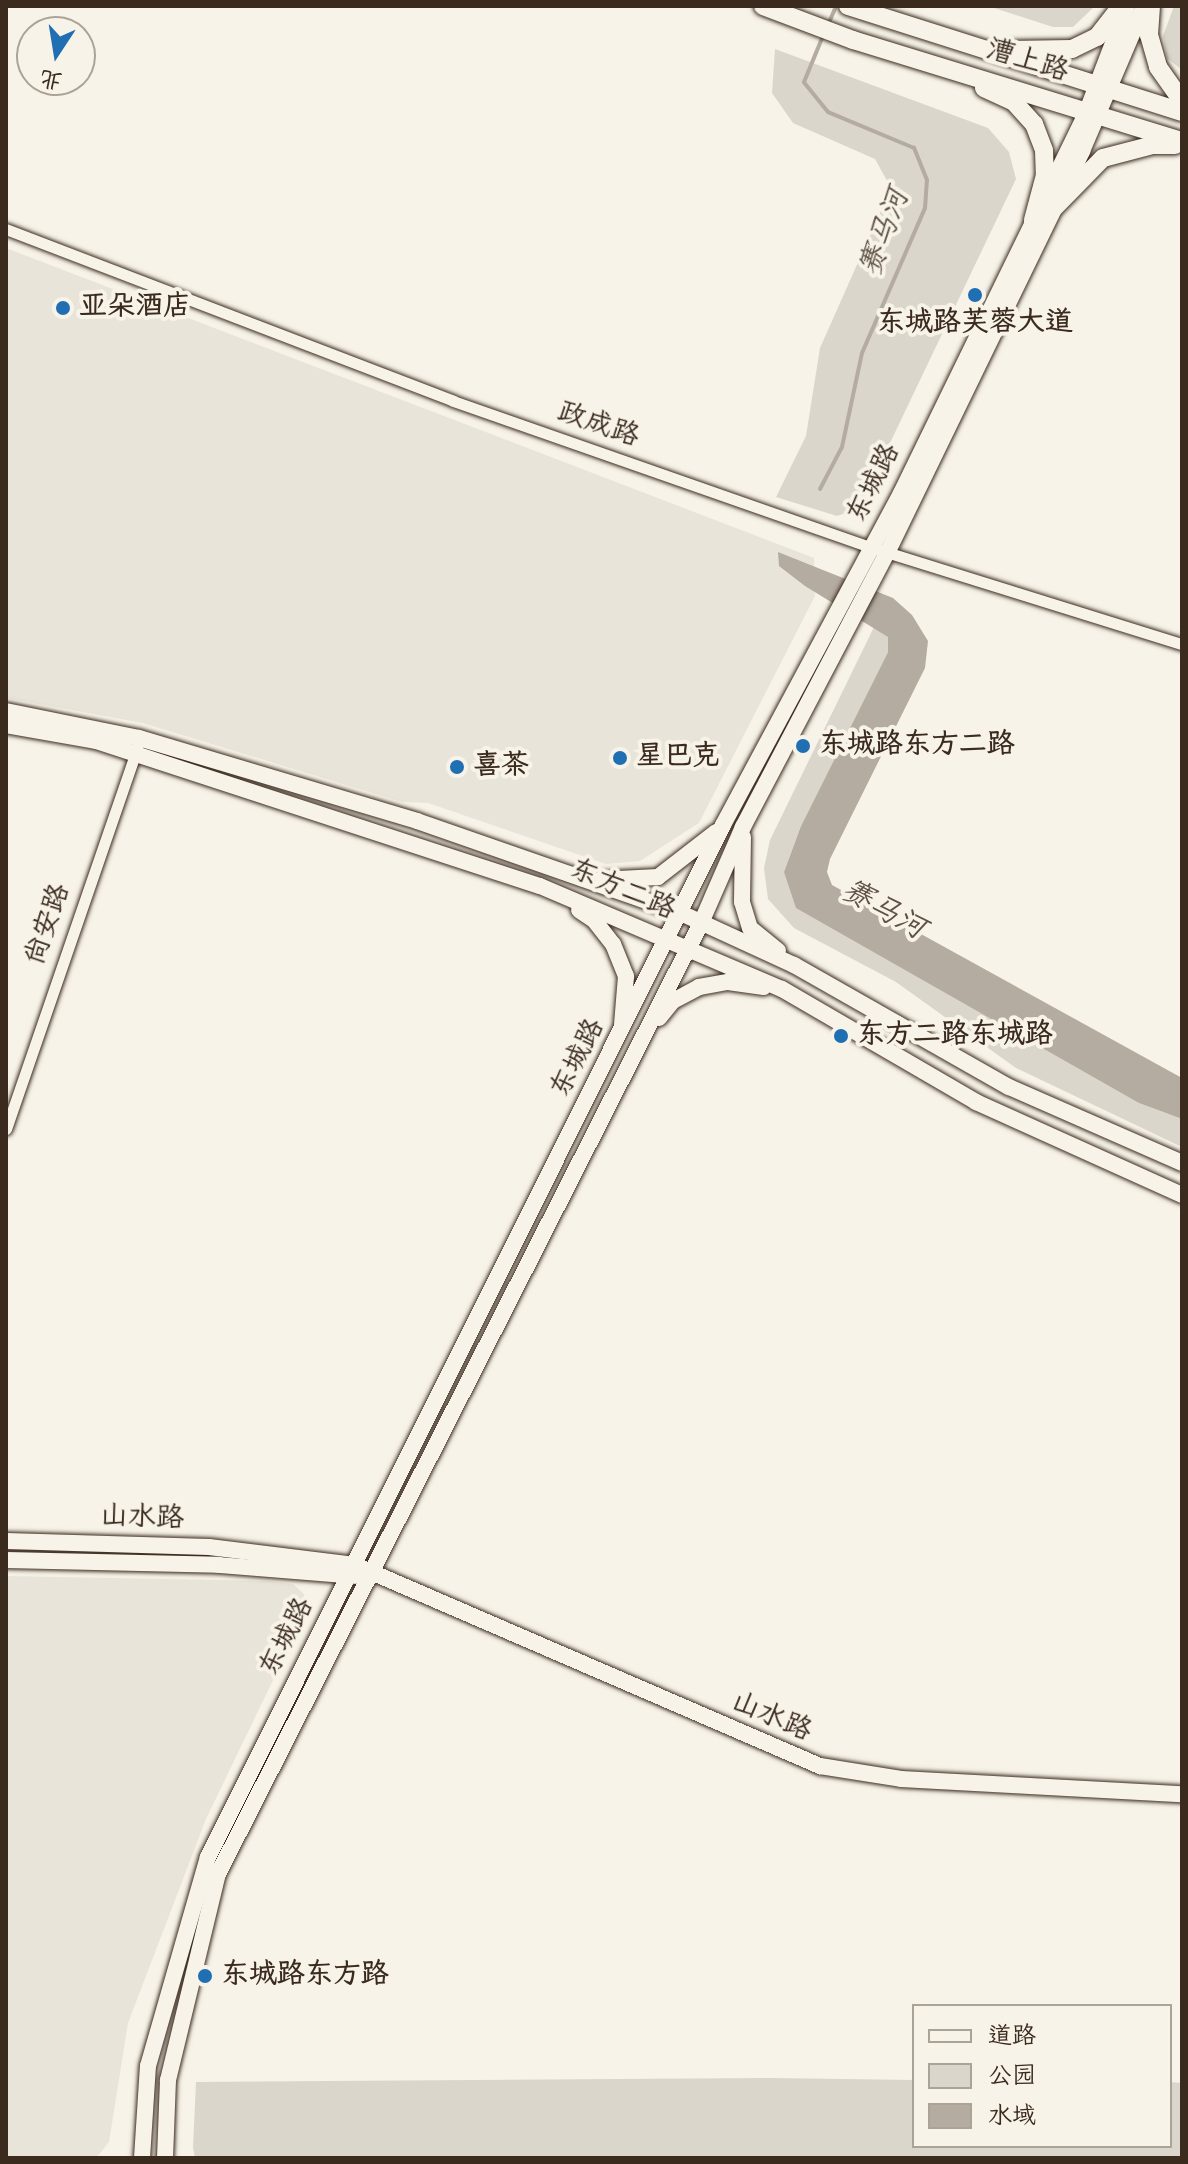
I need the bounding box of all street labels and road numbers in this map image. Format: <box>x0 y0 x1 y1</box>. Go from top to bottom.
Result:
street label: 漕上路 <box>982 34 1072 90</box>
street label: 政成路 <box>553 396 643 456</box>
street label: 东城路 <box>841 439 909 529</box>
street label: 东方二路 <box>564 854 680 928</box>
street label: 尚安路 <box>19 880 79 970</box>
street label: 东城路 <box>545 1014 613 1104</box>
street label: 山水路 <box>99 1501 185 1537</box>
street label: 东城路 <box>254 1593 322 1683</box>
street label: 山水路 <box>726 1686 816 1750</box>

